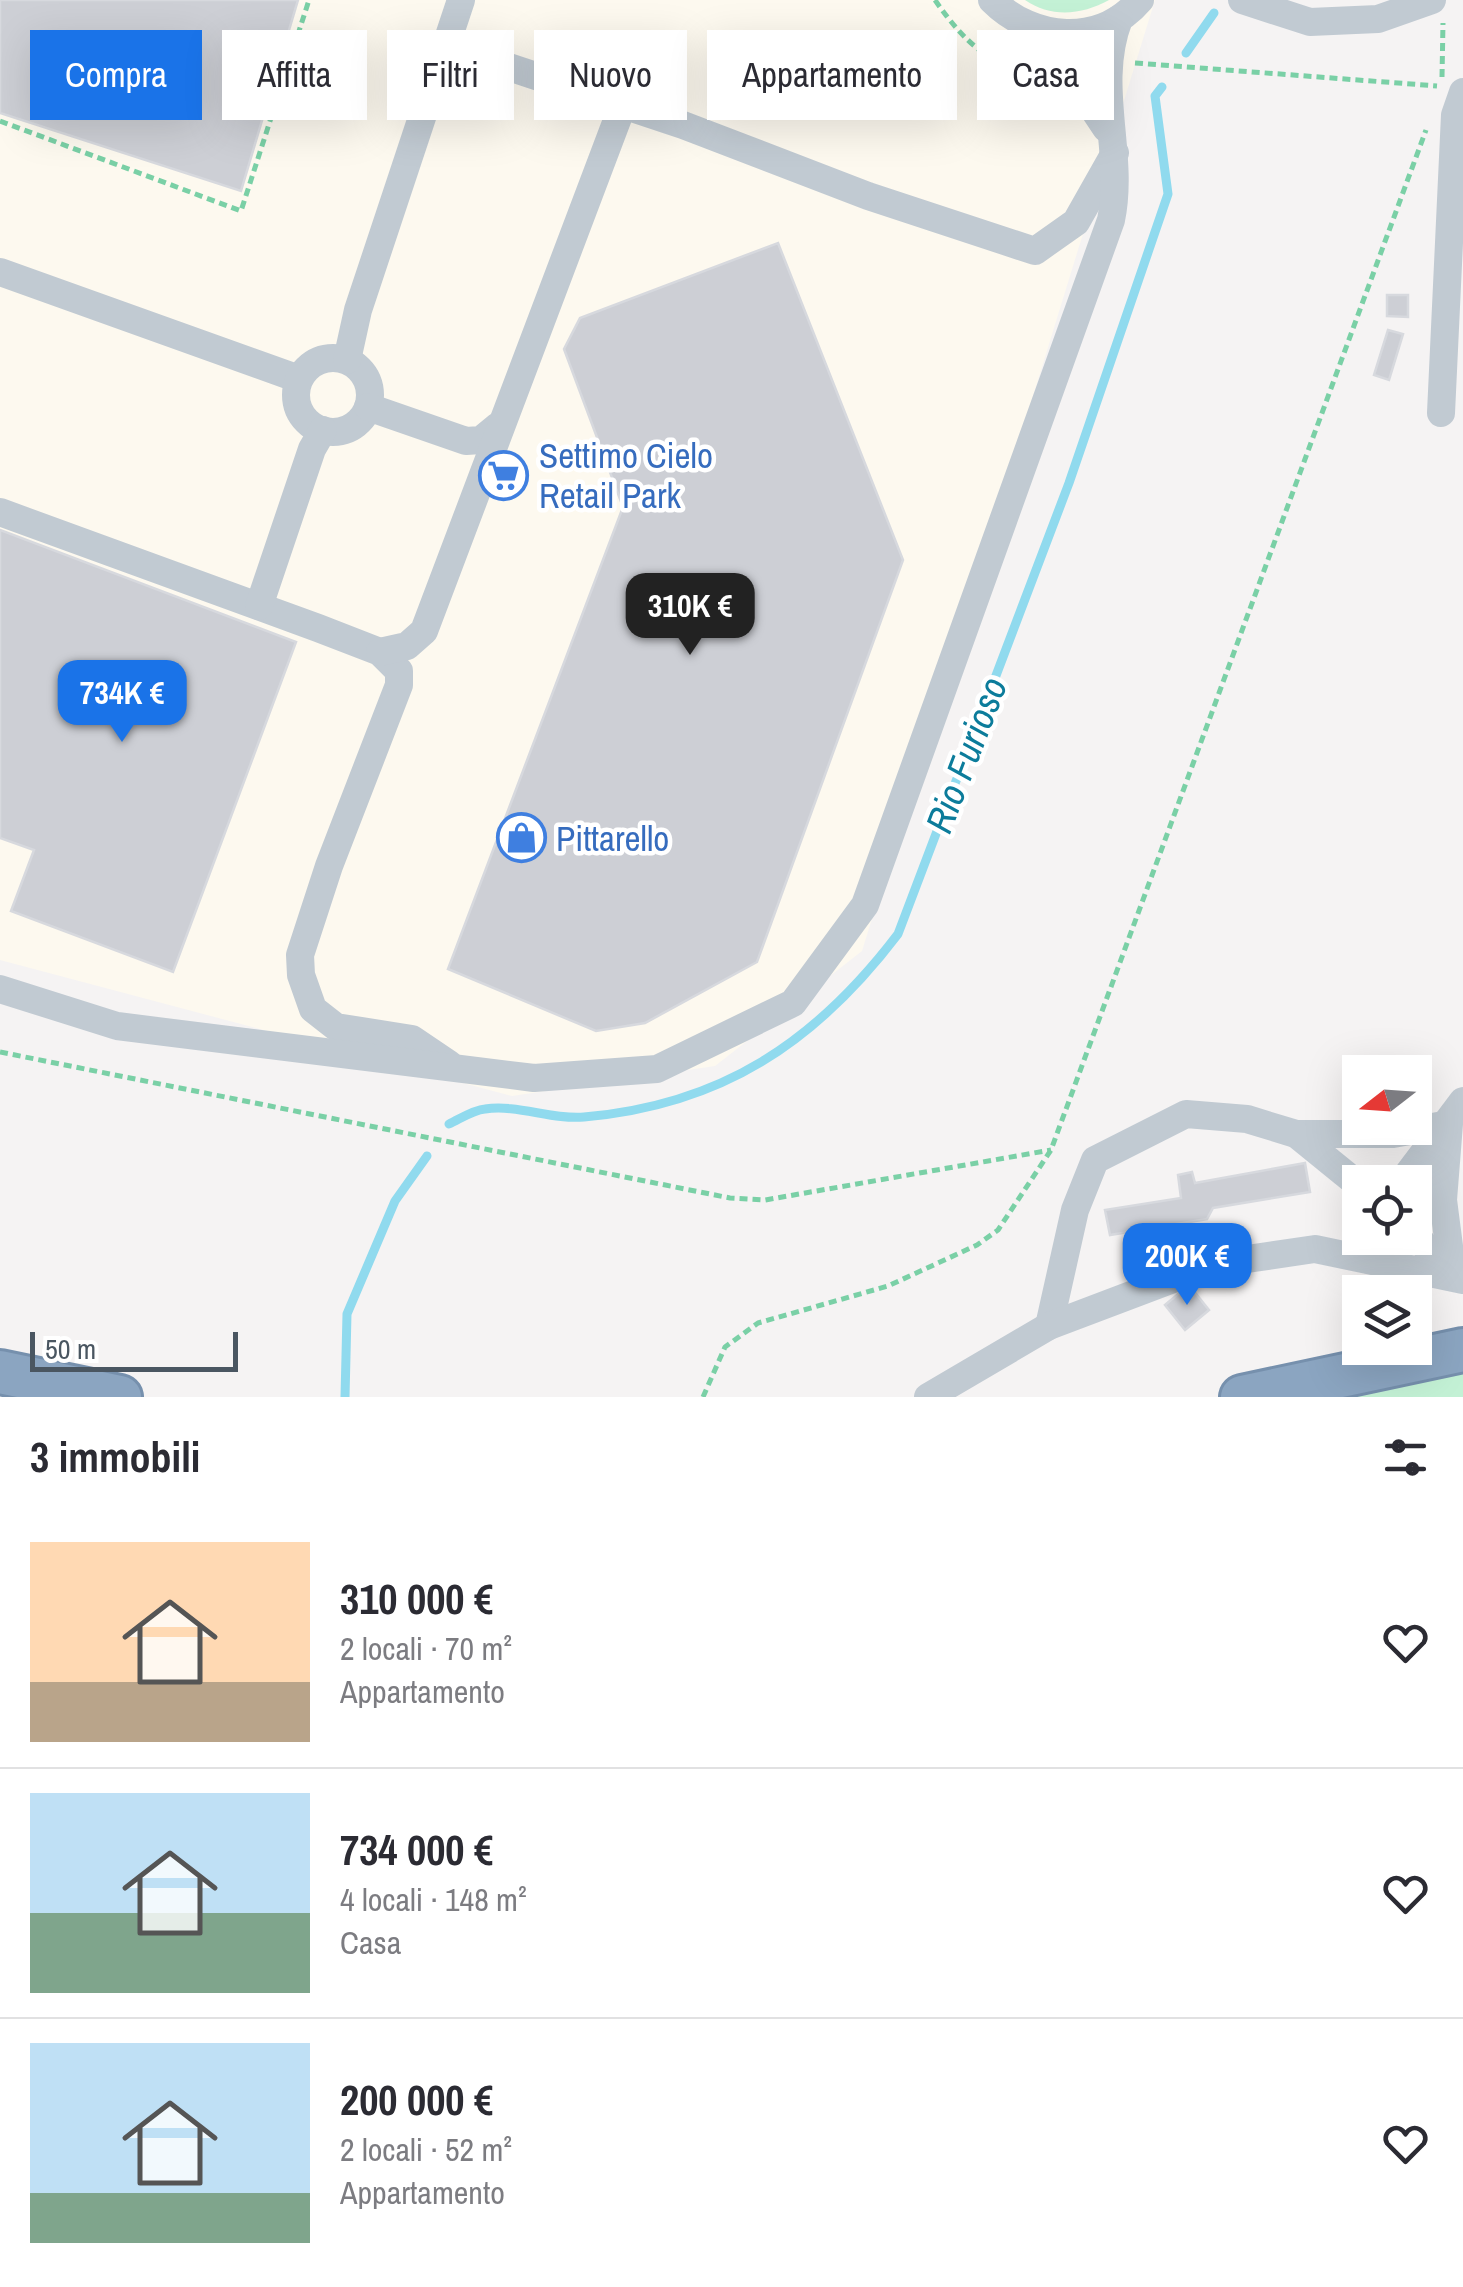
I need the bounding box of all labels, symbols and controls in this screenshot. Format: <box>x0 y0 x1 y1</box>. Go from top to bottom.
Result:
chip: Compra <box>30 30 202 120</box>
chip: Affitta <box>222 30 367 120</box>
chip: Filtri <box>387 30 514 120</box>
chip: Nuovo <box>534 30 687 120</box>
chip: Appartamento <box>707 30 957 120</box>
chip: Casa <box>977 30 1114 120</box>
place label: Settimo Cielo Retail Park <box>539 432 713 519</box>
supermarket icon: Settimo Cielo Retail Park <box>478 449 530 501</box>
pin: 310K € <box>609 573 771 658</box>
text: 310K € <box>648 584 732 627</box>
pin: 734K € <box>41 660 203 745</box>
water label: Rio Furioso <box>913 670 1019 840</box>
text: 734K € <box>80 671 164 714</box>
shop icon: Pittarello <box>495 812 547 864</box>
place label: Pittarello <box>556 815 669 862</box>
north arrow <box>1342 1055 1432 1145</box>
map controls <box>1342 1055 1432 1365</box>
button: locate <box>1342 1165 1432 1255</box>
pin: 200K € <box>1106 1223 1268 1308</box>
text: 200K € <box>1145 1234 1229 1277</box>
button: layers <box>1342 1275 1432 1365</box>
scale bar <box>30 1327 238 1372</box>
text: 50 m <box>45 1330 96 1368</box>
text: 3 immobili <box>30 1429 200 1485</box>
icon: filters <box>1378 1430 1433 1485</box>
text: 310 000 € <box>340 1571 493 1627</box>
icon: home <box>110 1582 230 1702</box>
icon: heart <box>1378 1615 1433 1670</box>
text: 2 locali · 70 m² <box>340 1627 512 1670</box>
text: Appartamento <box>340 1670 505 1713</box>
text: 734 000 € <box>340 1822 493 1878</box>
icon: home <box>110 1833 230 1953</box>
icon: heart <box>1378 1866 1433 1921</box>
text: 4 locali · 148 m² <box>340 1878 527 1921</box>
text: Casa <box>340 1921 401 1964</box>
text: 200 000 € <box>340 2072 493 2128</box>
icon: home <box>110 2083 230 2203</box>
icon: heart <box>1378 2116 1433 2171</box>
text: 2 locali · 52 m² <box>340 2128 512 2171</box>
text: Appartamento <box>340 2171 505 2214</box>

